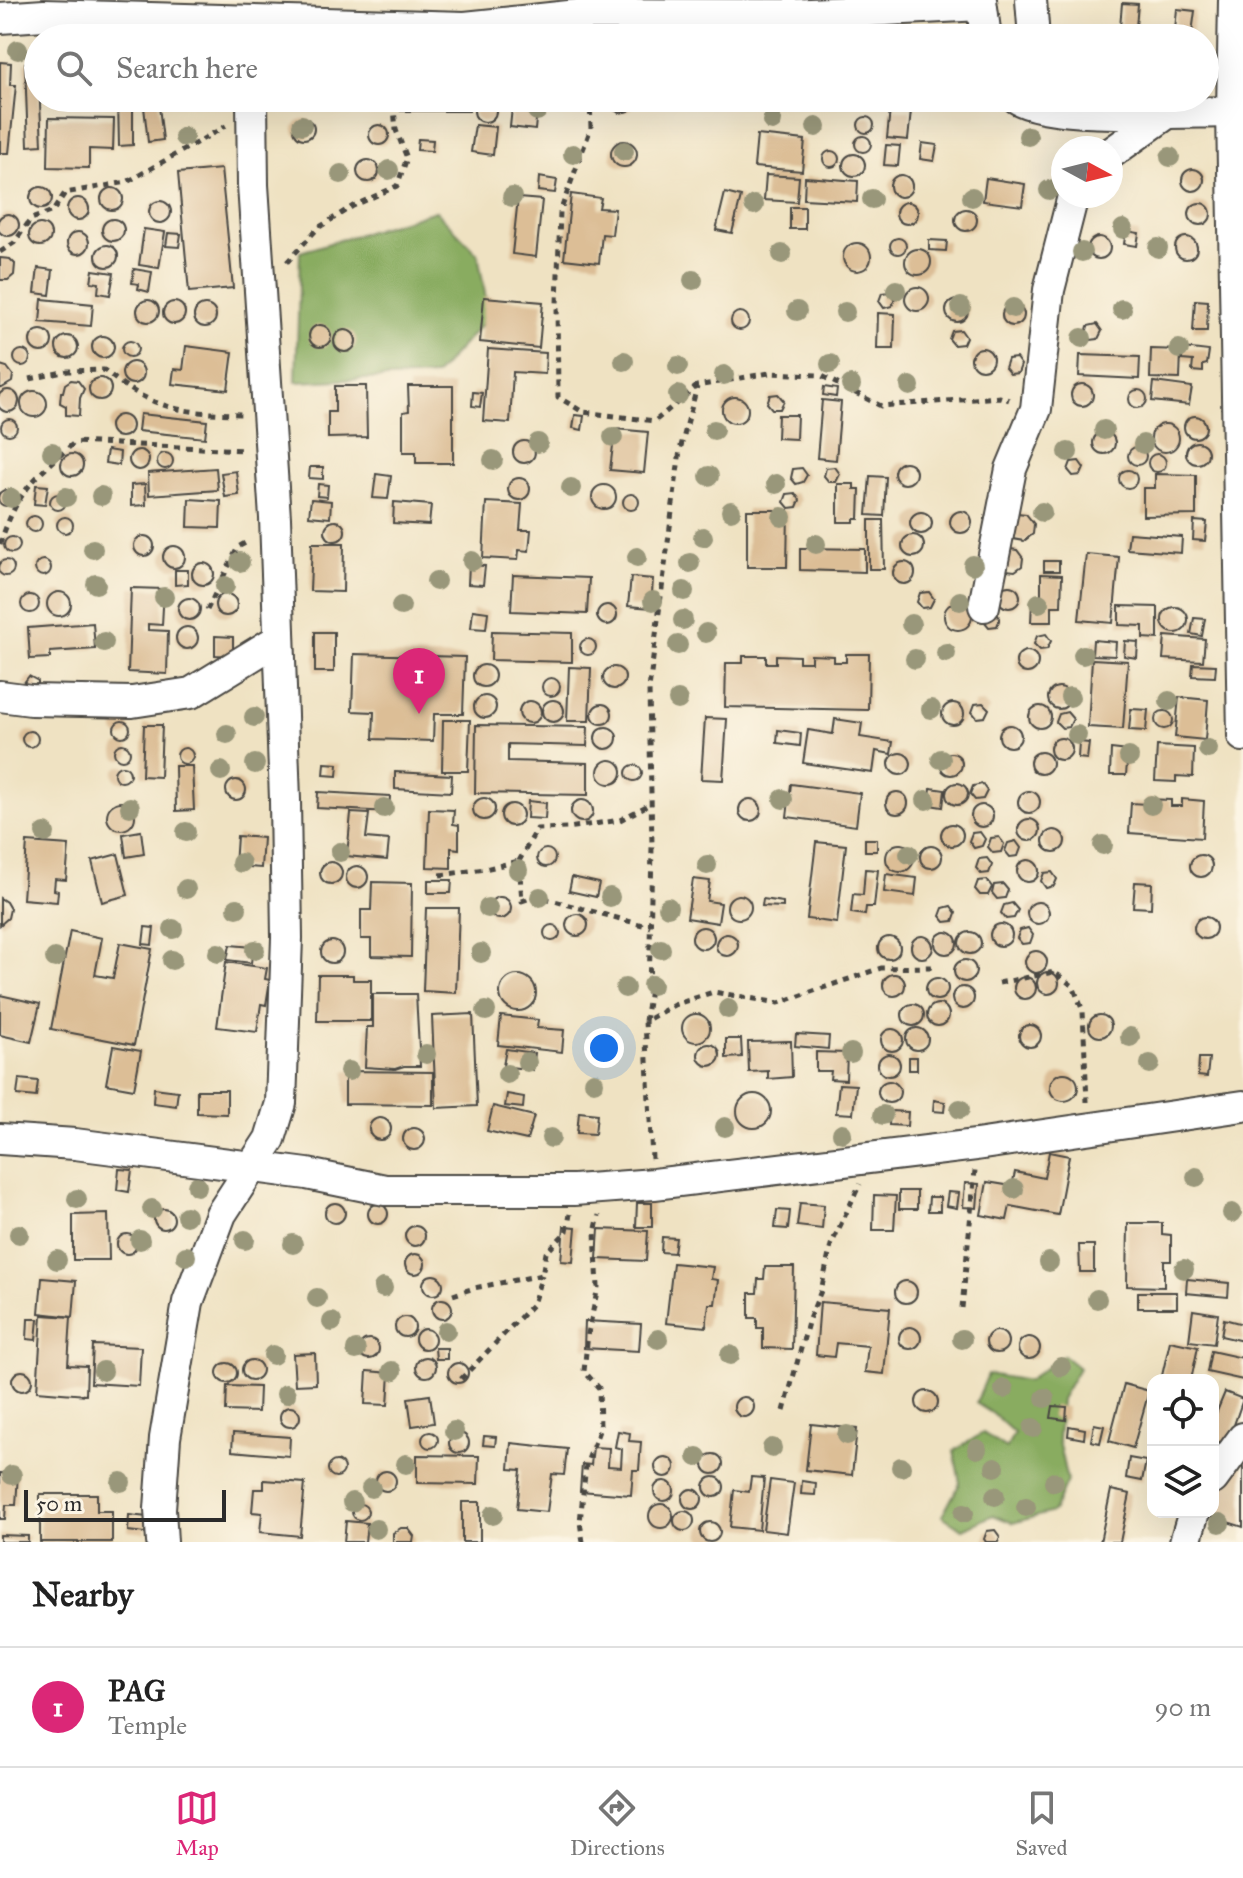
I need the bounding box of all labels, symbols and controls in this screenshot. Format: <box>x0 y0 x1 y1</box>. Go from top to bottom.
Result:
search box <box>24 24 1219 112</box>
icon: search <box>52 46 96 90</box>
text: Search here <box>116 50 258 86</box>
north arrow <box>1051 136 1123 208</box>
pin: 1 <box>393 648 445 714</box>
your location <box>584 1028 624 1068</box>
map controls <box>1147 1374 1219 1518</box>
button: locate <box>1147 1374 1219 1446</box>
button: layers <box>1147 1446 1219 1518</box>
scale bar <box>24 1486 226 1522</box>
text: 50 m <box>36 1490 82 1517</box>
text: Nearby <box>32 1574 134 1615</box>
text: PAG <box>108 1673 166 1709</box>
text: 1 <box>53 1691 63 1723</box>
text: 90 m <box>1154 1691 1211 1723</box>
text: Temple <box>108 1709 187 1741</box>
tab: Map <box>175 1786 219 1861</box>
tab: Directions <box>570 1786 665 1861</box>
tab: Saved <box>1015 1786 1068 1861</box>

